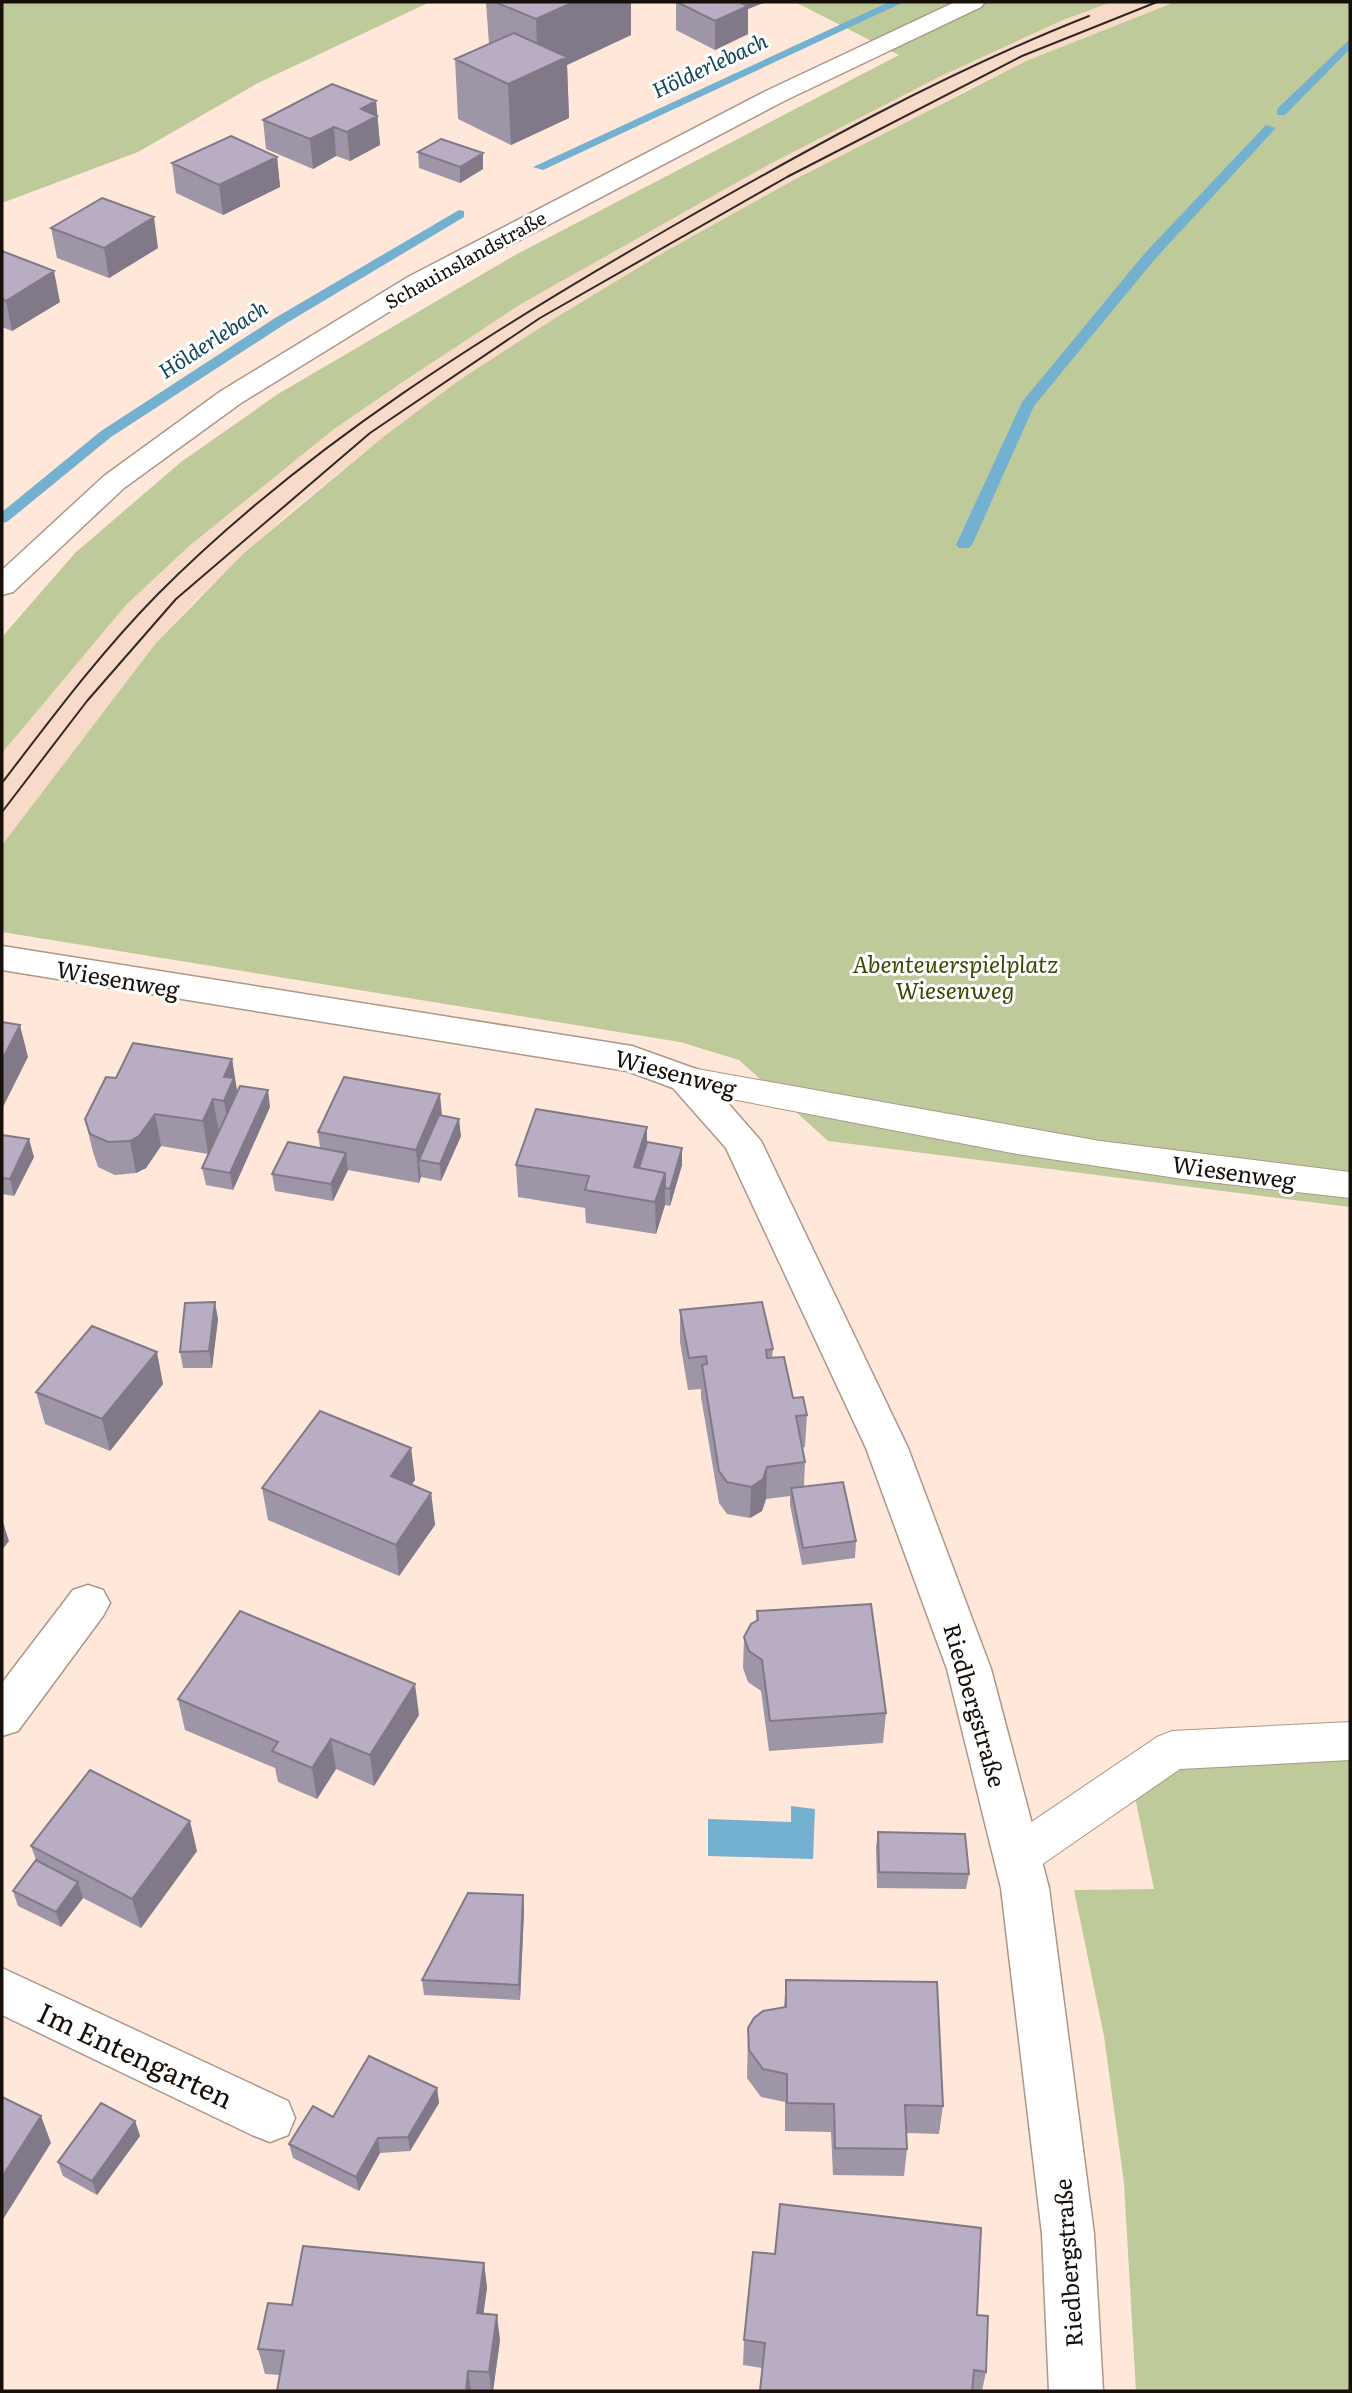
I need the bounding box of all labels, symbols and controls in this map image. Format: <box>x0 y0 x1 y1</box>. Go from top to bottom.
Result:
water label: Hölderlebach <box>646 23 772 104</box>
street label: Schauinslandstraße <box>379 203 551 315</box>
water label: Hölderlebach <box>151 291 273 385</box>
park label: Abenteuerspielplatz Wiesenweg <box>852 946 1058 1006</box>
street label: Wiesenweg <box>54 950 182 1006</box>
street label: Wiesenweg <box>611 1039 741 1105</box>
street label: Wiesenweg <box>1170 1145 1298 1197</box>
street label: Riedbergstraße <box>936 1619 1016 1791</box>
street label: Im Entengarten <box>31 1990 241 2118</box>
street label: Riedbergstraße <box>1044 2177 1090 2349</box>

